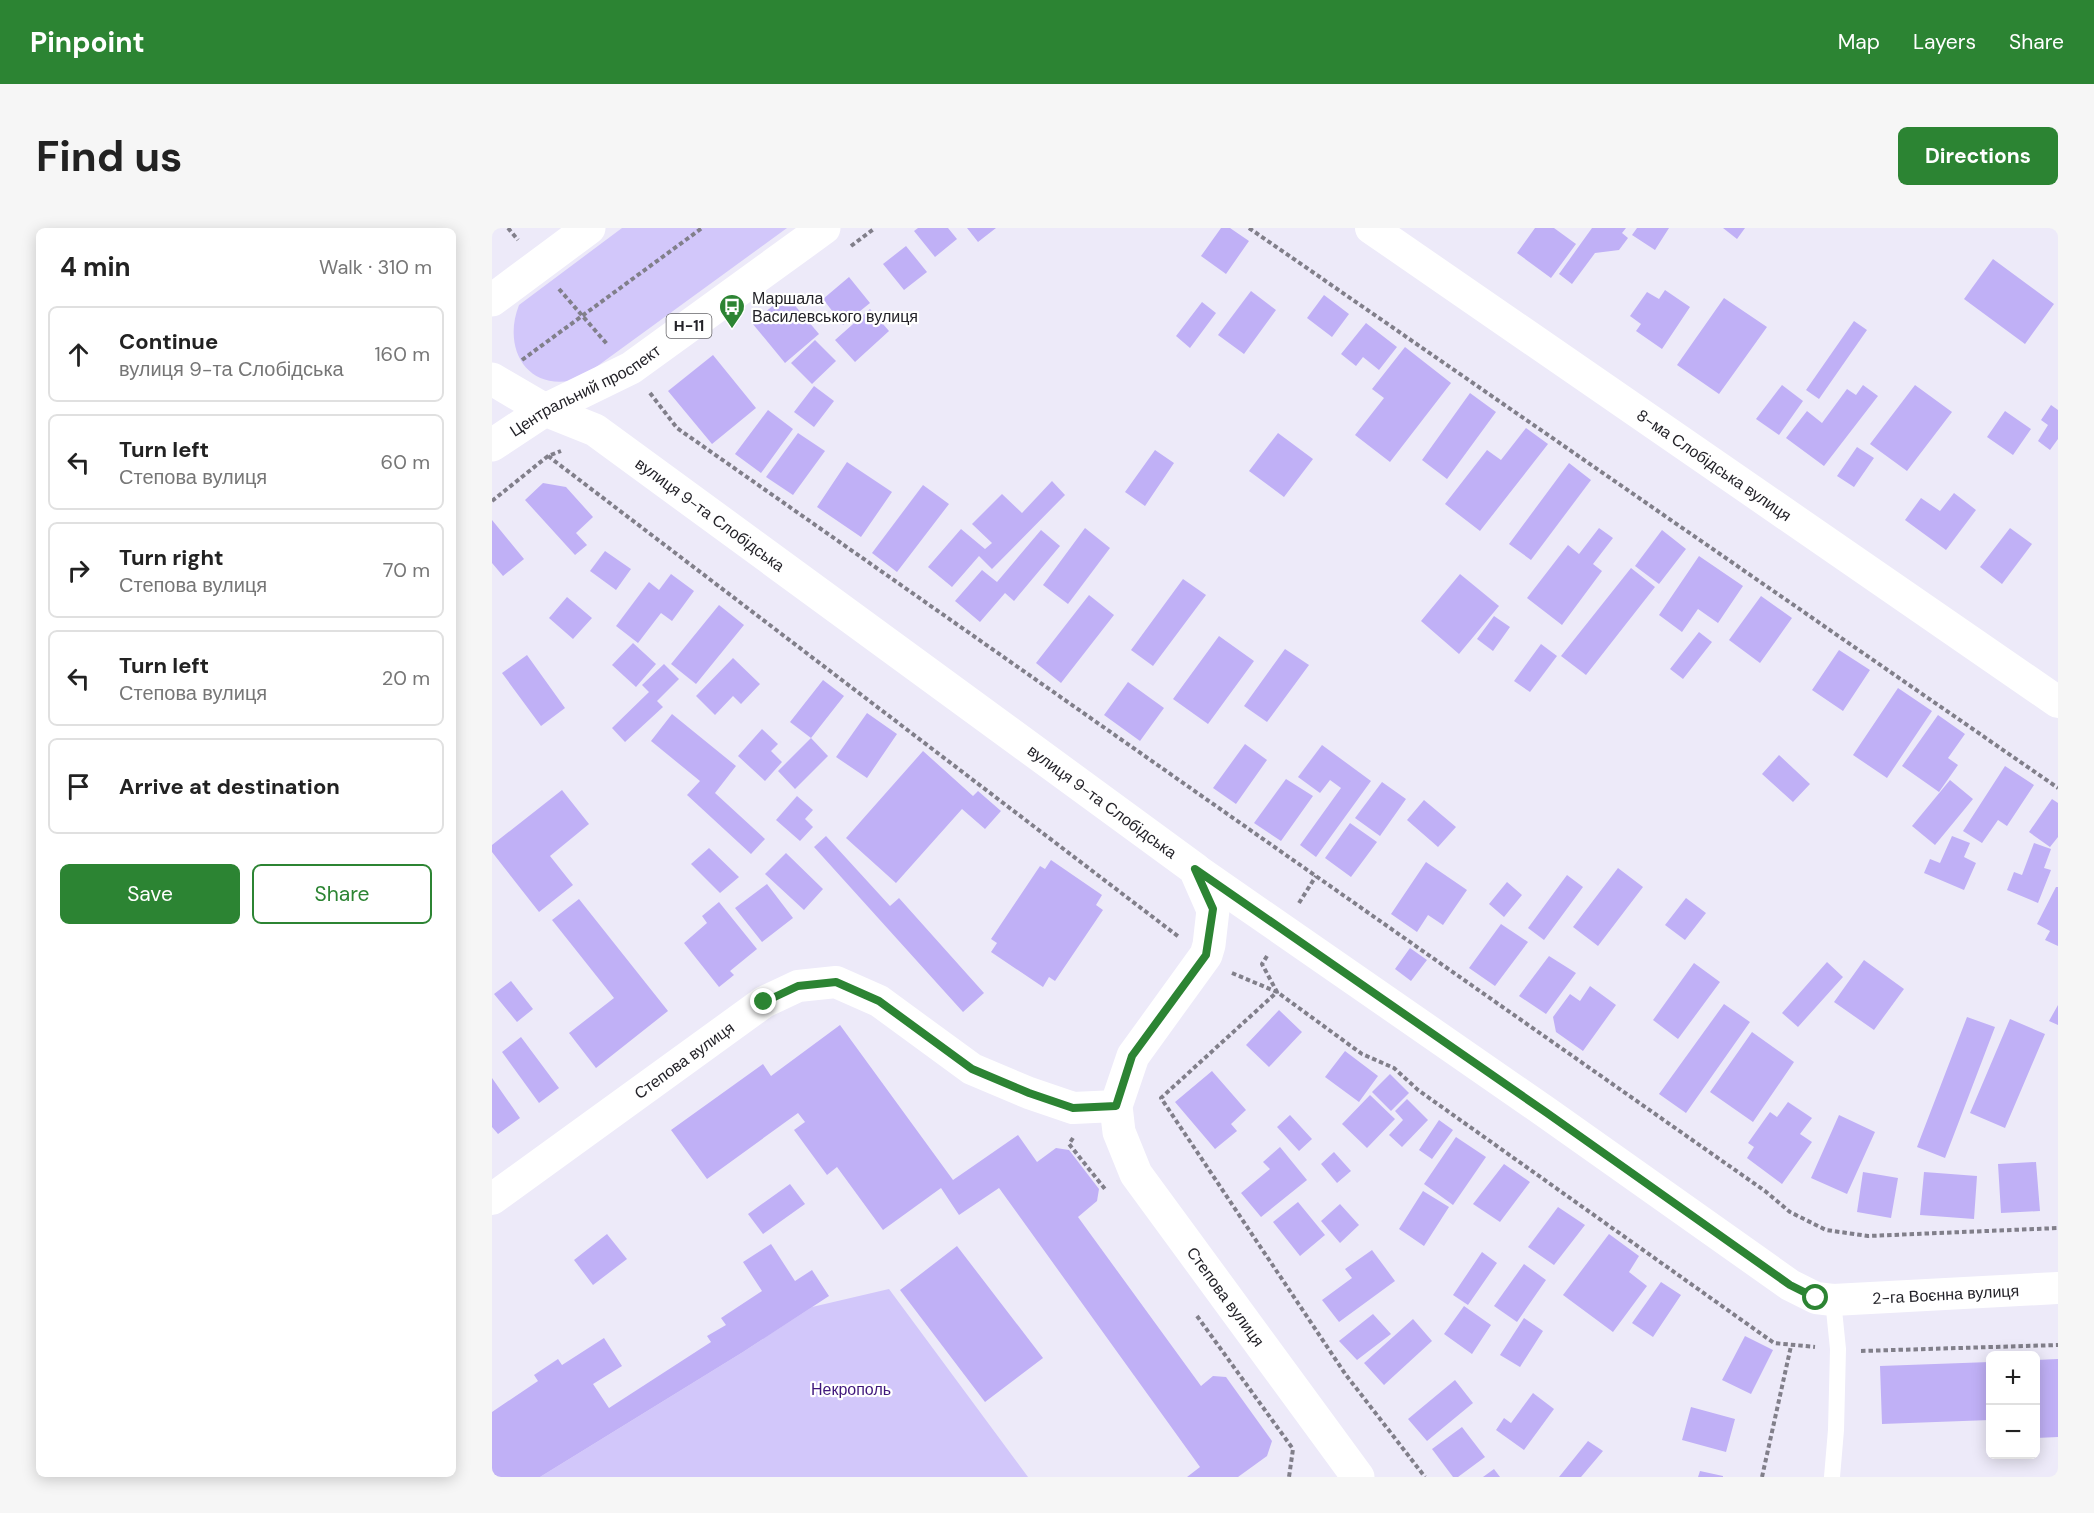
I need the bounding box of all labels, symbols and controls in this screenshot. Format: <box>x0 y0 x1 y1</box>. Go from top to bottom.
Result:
text: Pinpoint <box>30 24 145 61</box>
text: Map <box>1838 28 1880 56</box>
text: Layers <box>1913 28 1976 56</box>
text: Share <box>2009 28 2064 56</box>
button: Directions <box>1898 127 2058 185</box>
text: Find us <box>36 129 182 184</box>
text: 4 min <box>60 250 131 284</box>
text: Walk · 310 m <box>319 254 432 280</box>
place label: Маршала Василевського вулиця <box>752 288 918 327</box>
bus stop icon: Маршала Василевського вулиця <box>717 292 747 330</box>
road number: Н-11 <box>666 314 712 338</box>
text: Continue <box>119 327 218 356</box>
icon: ahead <box>62 338 95 371</box>
street label: Центральний проспект <box>505 339 665 441</box>
text: 160 m <box>374 341 430 367</box>
text: вулиця 9-та Слобідська <box>119 356 344 382</box>
street label: 8-ма Слобідська вулиця <box>1633 404 1796 526</box>
text: Turn left <box>119 435 209 464</box>
icon: left <box>62 446 95 479</box>
text: 60 m <box>381 449 430 475</box>
street label: вулиця 9-та Слобідська <box>631 453 789 576</box>
text: Степова вулиця <box>119 464 267 490</box>
text: Turn right <box>119 543 224 572</box>
icon: right <box>62 554 95 587</box>
text: 70 m <box>383 557 430 583</box>
text: Степова вулиця <box>119 572 267 598</box>
text: Turn left <box>119 651 209 680</box>
icon: left <box>62 662 95 695</box>
text: 20 m <box>382 665 430 691</box>
text: Степова вулиця <box>119 680 267 706</box>
street label: вулиця 9-та Слобідська <box>1024 740 1181 863</box>
icon: arrive <box>62 770 95 803</box>
text: Arrive at destination <box>119 772 340 801</box>
button: Save <box>60 864 240 924</box>
button: Share <box>252 864 432 924</box>
route end <box>750 988 776 1014</box>
street label: Степова вулиця <box>630 1017 738 1103</box>
street label: Степова вулиця <box>1182 1243 1269 1351</box>
street label: 2-га Воєнна вулиця <box>1872 1280 2020 1308</box>
route start <box>1802 1284 1828 1310</box>
map controls <box>1986 1351 2040 1459</box>
button: + <box>1986 1351 2040 1405</box>
park label: Некрополь <box>811 1379 891 1400</box>
button: − <box>1986 1405 2040 1459</box>

